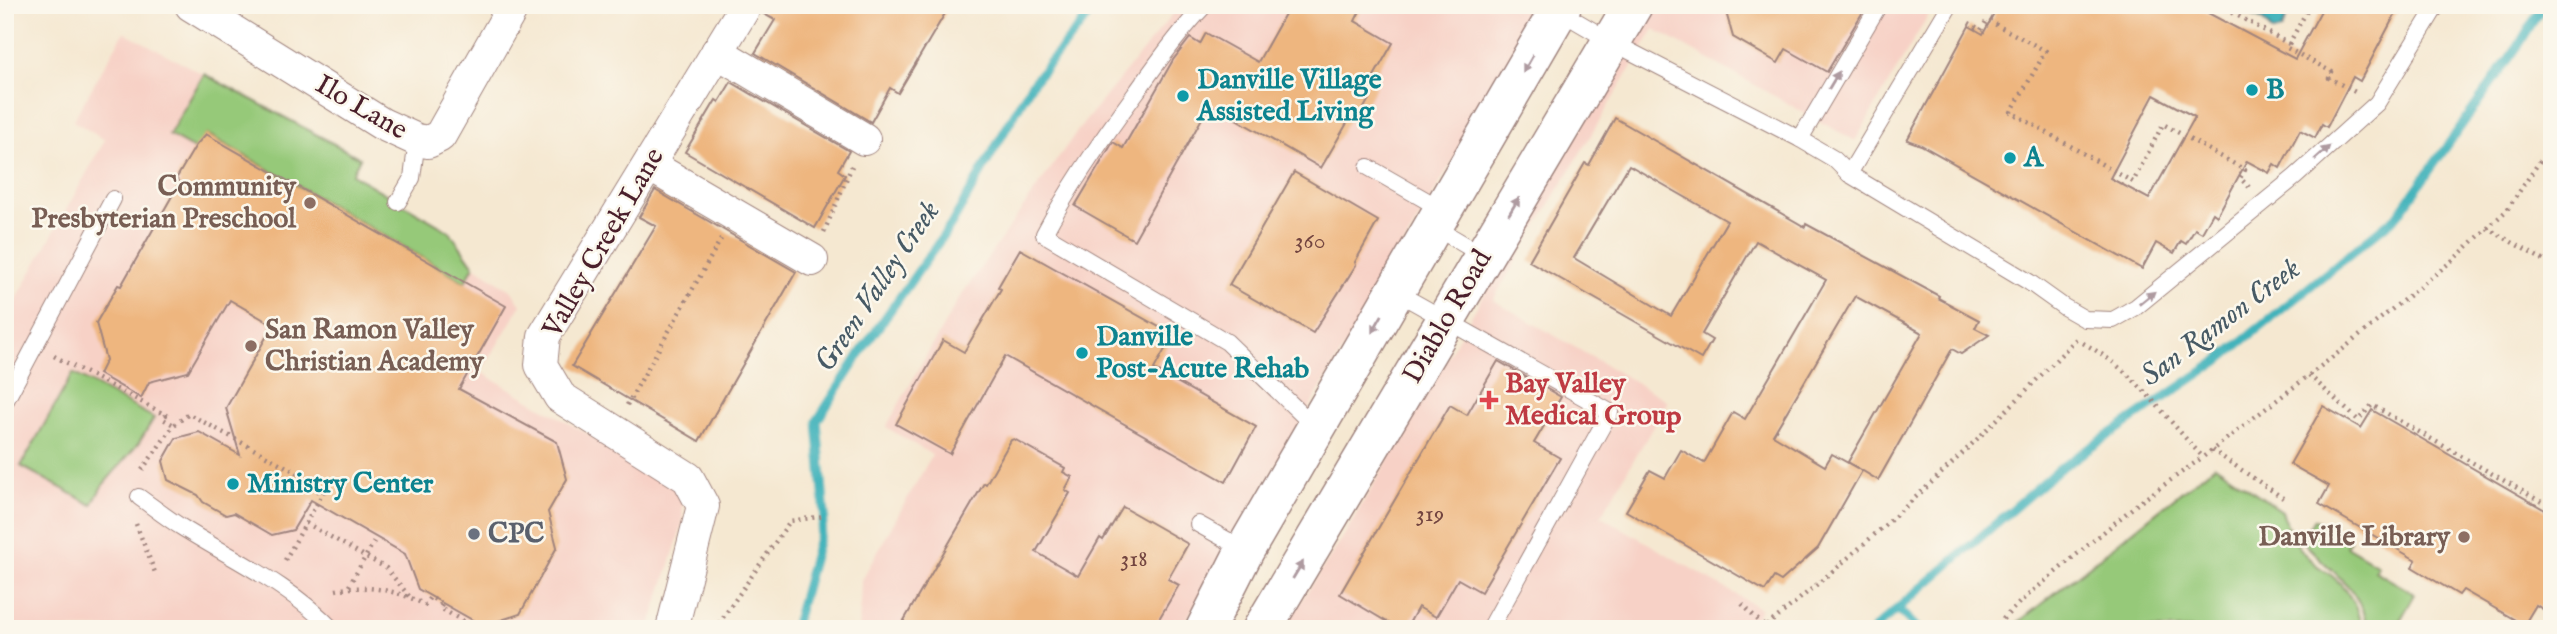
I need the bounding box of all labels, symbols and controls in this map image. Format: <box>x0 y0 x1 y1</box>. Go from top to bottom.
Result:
one-way arrow <box>1522 55 1534 74</box>
place label: Danville Village Assisted Living <box>1196 63 1382 130</box>
street label: Ilo Lane <box>309 68 413 148</box>
one-way arrow <box>1828 71 1841 90</box>
place label: B <box>2266 73 2285 108</box>
marker: B <box>2244 82 2260 98</box>
marker: Danville Village Assisted Living <box>1175 88 1191 104</box>
place label: A <box>2023 141 2044 176</box>
street label: Valley Creek Lane <box>535 142 673 345</box>
one-way arrow <box>2313 145 2330 161</box>
marker: A <box>2002 150 2018 166</box>
place label: Community Presbyterian Preschool <box>31 170 297 237</box>
water label: Green Valley Creek <box>807 194 949 380</box>
marker: Community Presbyterian Preschool <box>302 195 318 211</box>
one-way arrow <box>1508 197 1520 216</box>
house number: 360 <box>1295 226 1325 257</box>
street label: Diablo Road <box>1396 244 1500 390</box>
water label: San Ramon Creek <box>2133 250 2309 396</box>
one-way arrow <box>2138 291 2155 306</box>
place label: San Ramon Valley Christian Academy <box>265 313 485 380</box>
one-way arrow <box>1371 315 1383 334</box>
place label: Danville Post-Acute Rehab <box>1096 320 1309 387</box>
marker: San Ramon Valley Christian Academy <box>243 338 259 354</box>
marker: Danville Post-Acute Rehab <box>1074 345 1090 361</box>
place label: Bay Valley Medical Group <box>1505 367 1681 434</box>
marker: Bay Valley Medical Group <box>1479 390 1499 410</box>
place label: Ministry Center <box>247 467 434 502</box>
marker: Ministry Center <box>225 476 241 492</box>
house number: 319 <box>1416 499 1444 530</box>
place label: CPC <box>488 517 544 552</box>
place label: Danville Library <box>2258 520 2451 555</box>
marker: CPC <box>466 526 482 542</box>
marker: Danville Library <box>2456 529 2472 545</box>
house number: 318 <box>1120 544 1148 575</box>
one-way arrow <box>1291 561 1304 580</box>

